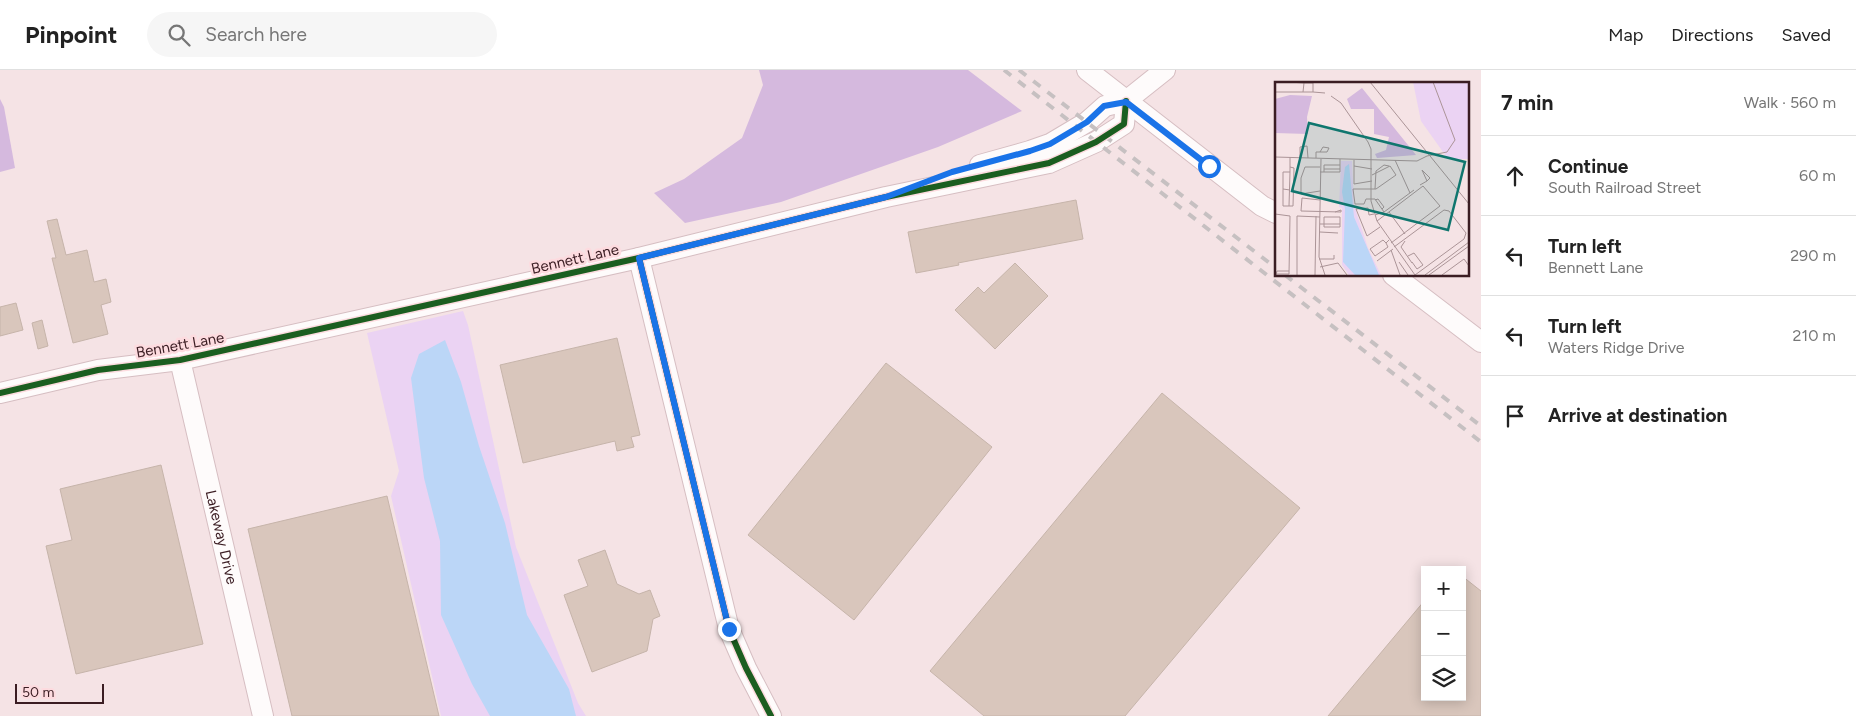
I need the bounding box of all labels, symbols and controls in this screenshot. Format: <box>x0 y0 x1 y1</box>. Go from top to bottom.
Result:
search box <box>147 12 497 57</box>
text: Pinpoint <box>25 20 117 49</box>
icon: search <box>165 21 193 49</box>
text: Search here <box>205 23 307 46</box>
text: Map <box>1608 24 1643 46</box>
text: Directions <box>1671 24 1753 46</box>
text: Saved <box>1781 24 1831 46</box>
inset map <box>1275 82 1468 276</box>
text: 7 min <box>1501 90 1553 115</box>
text: Walk · 560 m <box>1744 93 1836 112</box>
route start <box>1198 155 1221 178</box>
text: Continue <box>1548 155 1628 178</box>
icon: ahead <box>1501 162 1529 190</box>
text: 60 m <box>1799 166 1836 185</box>
text: South Railroad Street <box>1548 178 1701 197</box>
text: Turn left <box>1548 235 1622 258</box>
street label: Bennett Lane <box>529 240 621 278</box>
icon: left <box>1501 242 1529 270</box>
text: 290 m <box>1790 246 1836 265</box>
text: Bennett Lane <box>1548 258 1643 277</box>
text: Turn left <box>1548 315 1622 338</box>
icon: left <box>1501 322 1529 350</box>
text: 210 m <box>1793 326 1836 345</box>
street label: Bennett Lane <box>134 328 226 362</box>
text: Waters Ridge Drive <box>1548 338 1685 357</box>
icon: arrive <box>1501 402 1529 430</box>
text: Arrive at destination <box>1548 404 1727 427</box>
street label: Lakeway Drive <box>202 488 241 586</box>
map controls <box>1421 566 1466 701</box>
button: + <box>1421 566 1466 611</box>
button: − <box>1421 611 1466 656</box>
route end <box>718 618 741 641</box>
button: layers <box>1421 656 1466 701</box>
scale bar <box>15 681 104 704</box>
text: 50 m <box>22 684 54 701</box>

